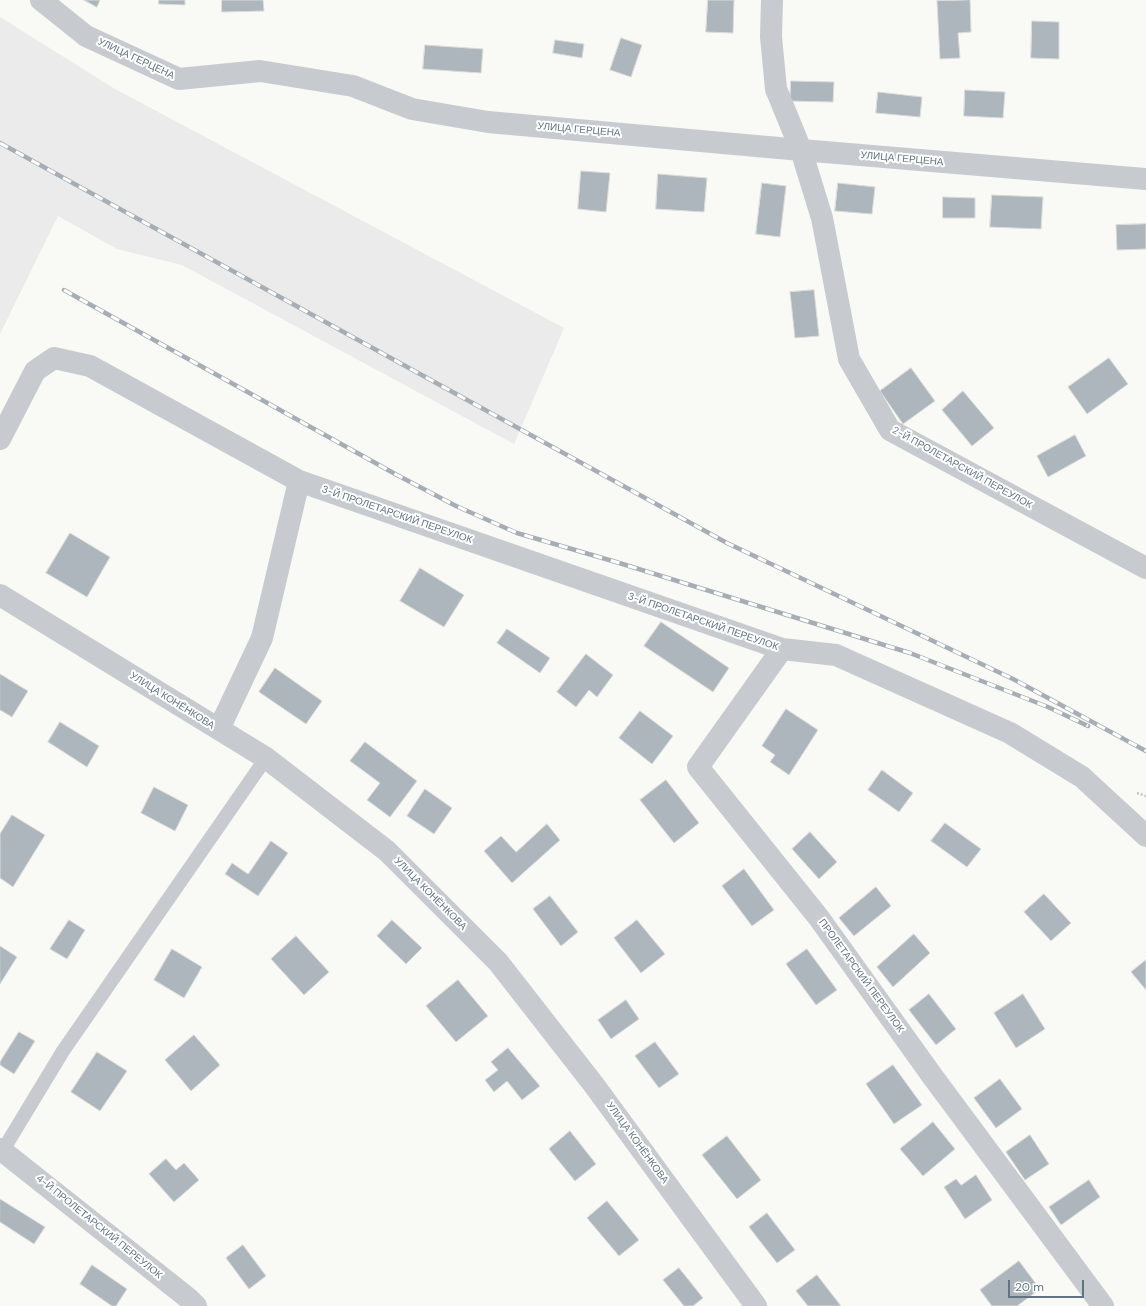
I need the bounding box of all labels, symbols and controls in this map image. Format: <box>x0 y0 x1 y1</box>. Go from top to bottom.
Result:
street label: УЛИЦА ГЕРЦЕНА <box>96 36 176 82</box>
street label: УЛИЦА ГЕРЦЕНА <box>537 120 621 140</box>
street label: УЛИЦА ГЕРЦЕНА <box>860 149 944 169</box>
street label: 2-Й ПРОЛЕТАРСКИЙ ПЕРЕУЛОК <box>890 424 1034 512</box>
street label: 3-Й ПРОЛЕТАРСКИЙ ПЕРЕУЛОК <box>320 484 474 546</box>
street label: 3-Й ПРОЛЕТАРСКИЙ ПЕРЕУЛОК <box>626 591 780 653</box>
street label: УЛИЦА КОНЁНКОВА <box>127 670 217 732</box>
street label: УЛИЦА КОНЁНКОВА <box>391 855 469 933</box>
street label: ПРОЛЕТАРСКИЙ ПЕРЕУЛОК <box>816 917 906 1035</box>
street label: УЛИЦА КОНЁНКОВА <box>603 1100 671 1186</box>
street label: 4-Й ПРОЛЕТАРСКИЙ ПЕРЕУЛОК <box>34 1173 164 1281</box>
scale bar <box>1010 1272 1086 1298</box>
text: 20 m <box>1015 1279 1044 1295</box>

